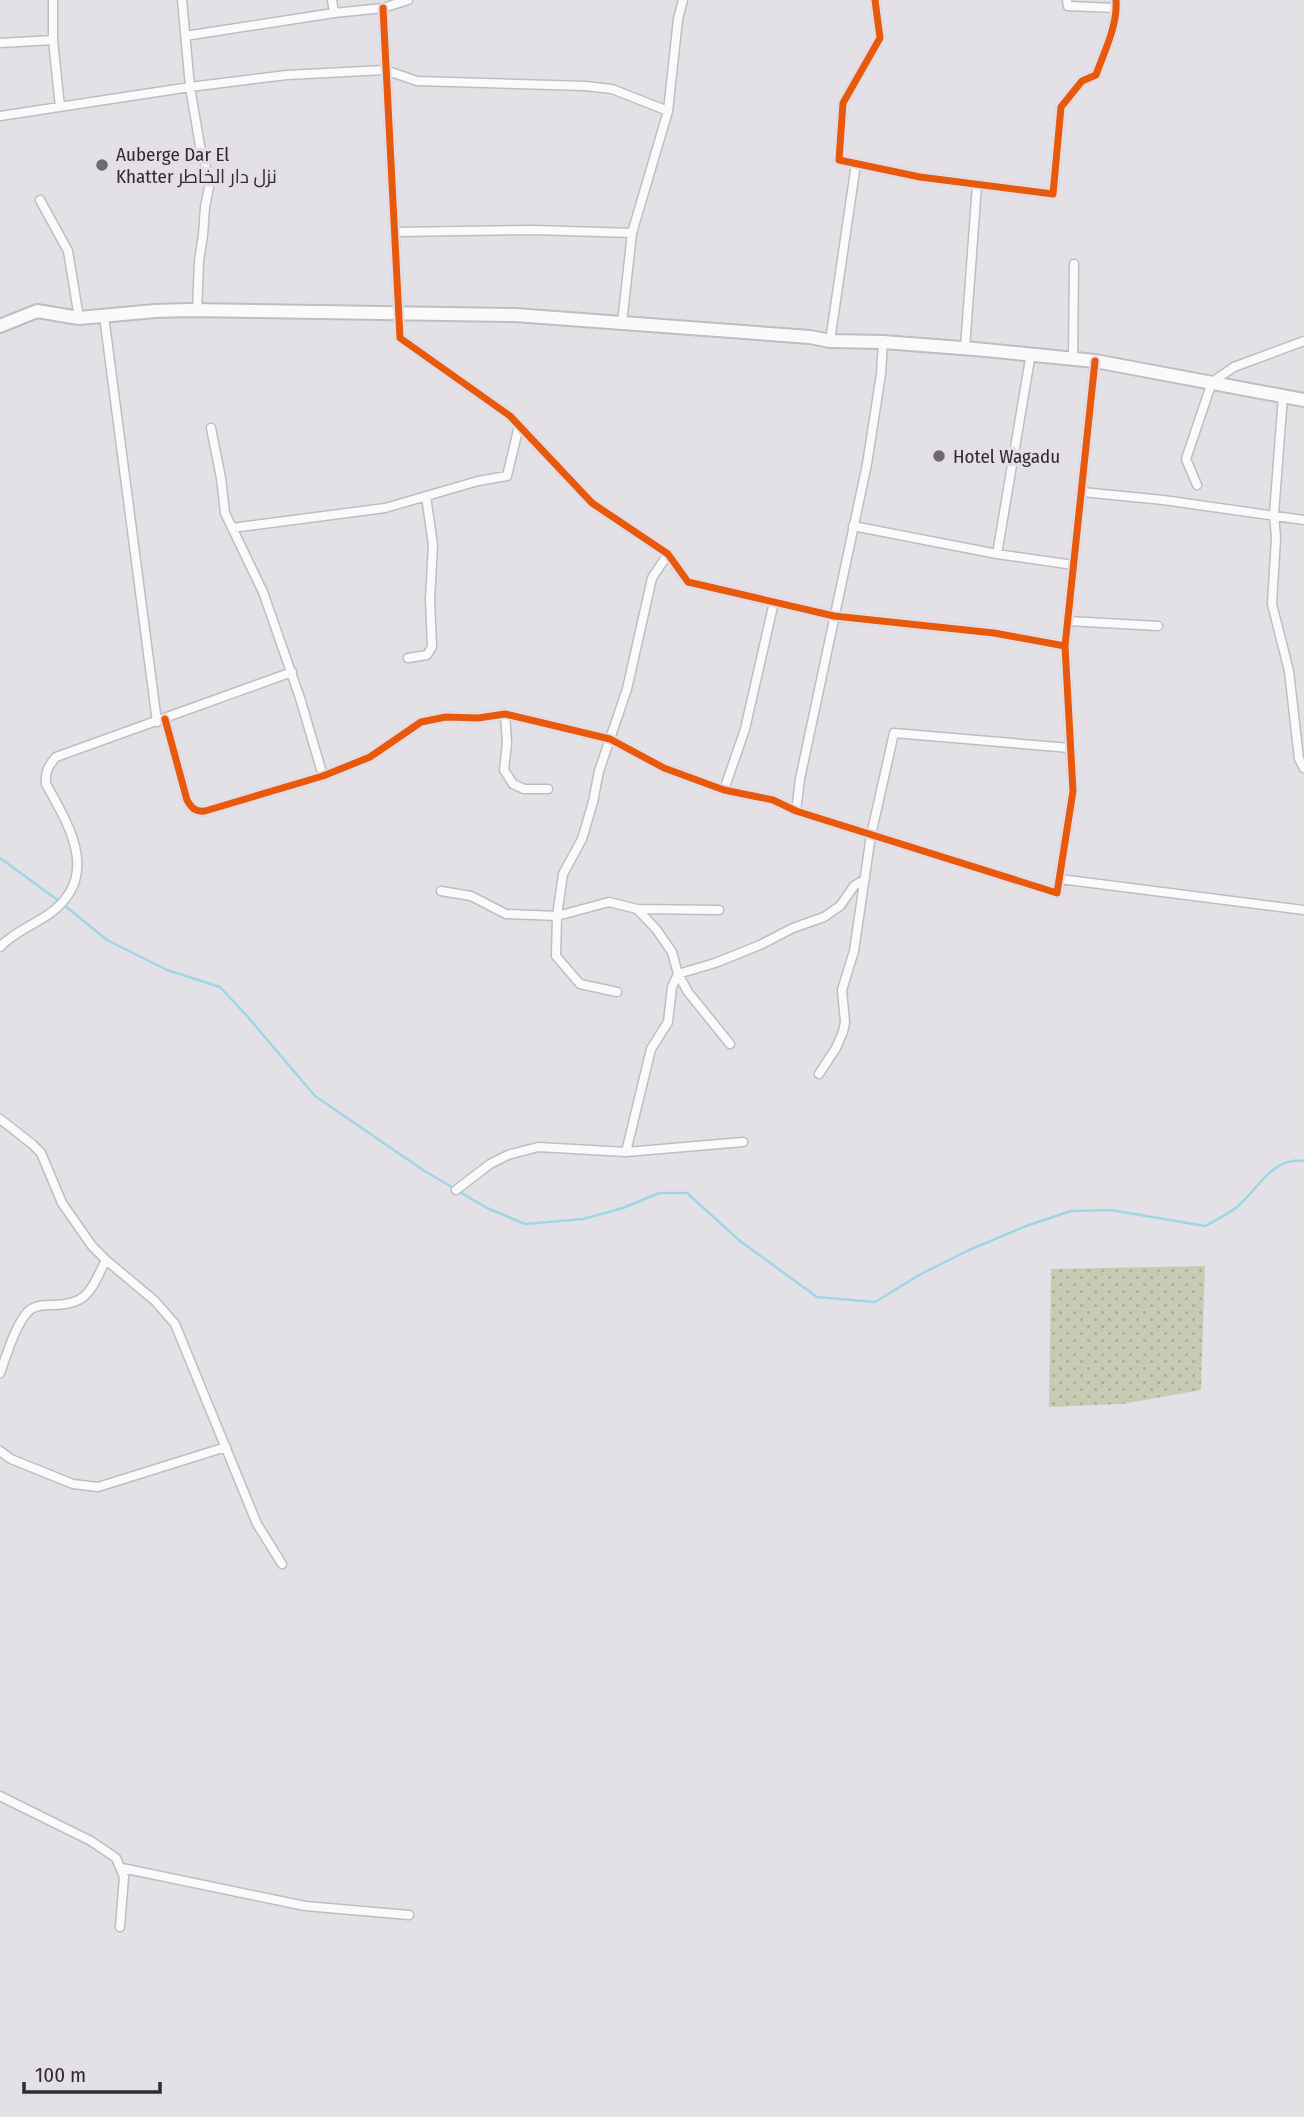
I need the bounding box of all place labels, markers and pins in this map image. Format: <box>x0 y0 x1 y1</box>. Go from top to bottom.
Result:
place label: Auberge Dar El Khatter نزل دار الخاطر <box>116 143 277 188</box>
marker: Auberge Dar El Khatter نزل دار الخاطر <box>94 157 110 173</box>
place label: Hotel Wagadu <box>953 445 1060 468</box>
marker: Hotel Wagadu <box>931 448 947 464</box>

